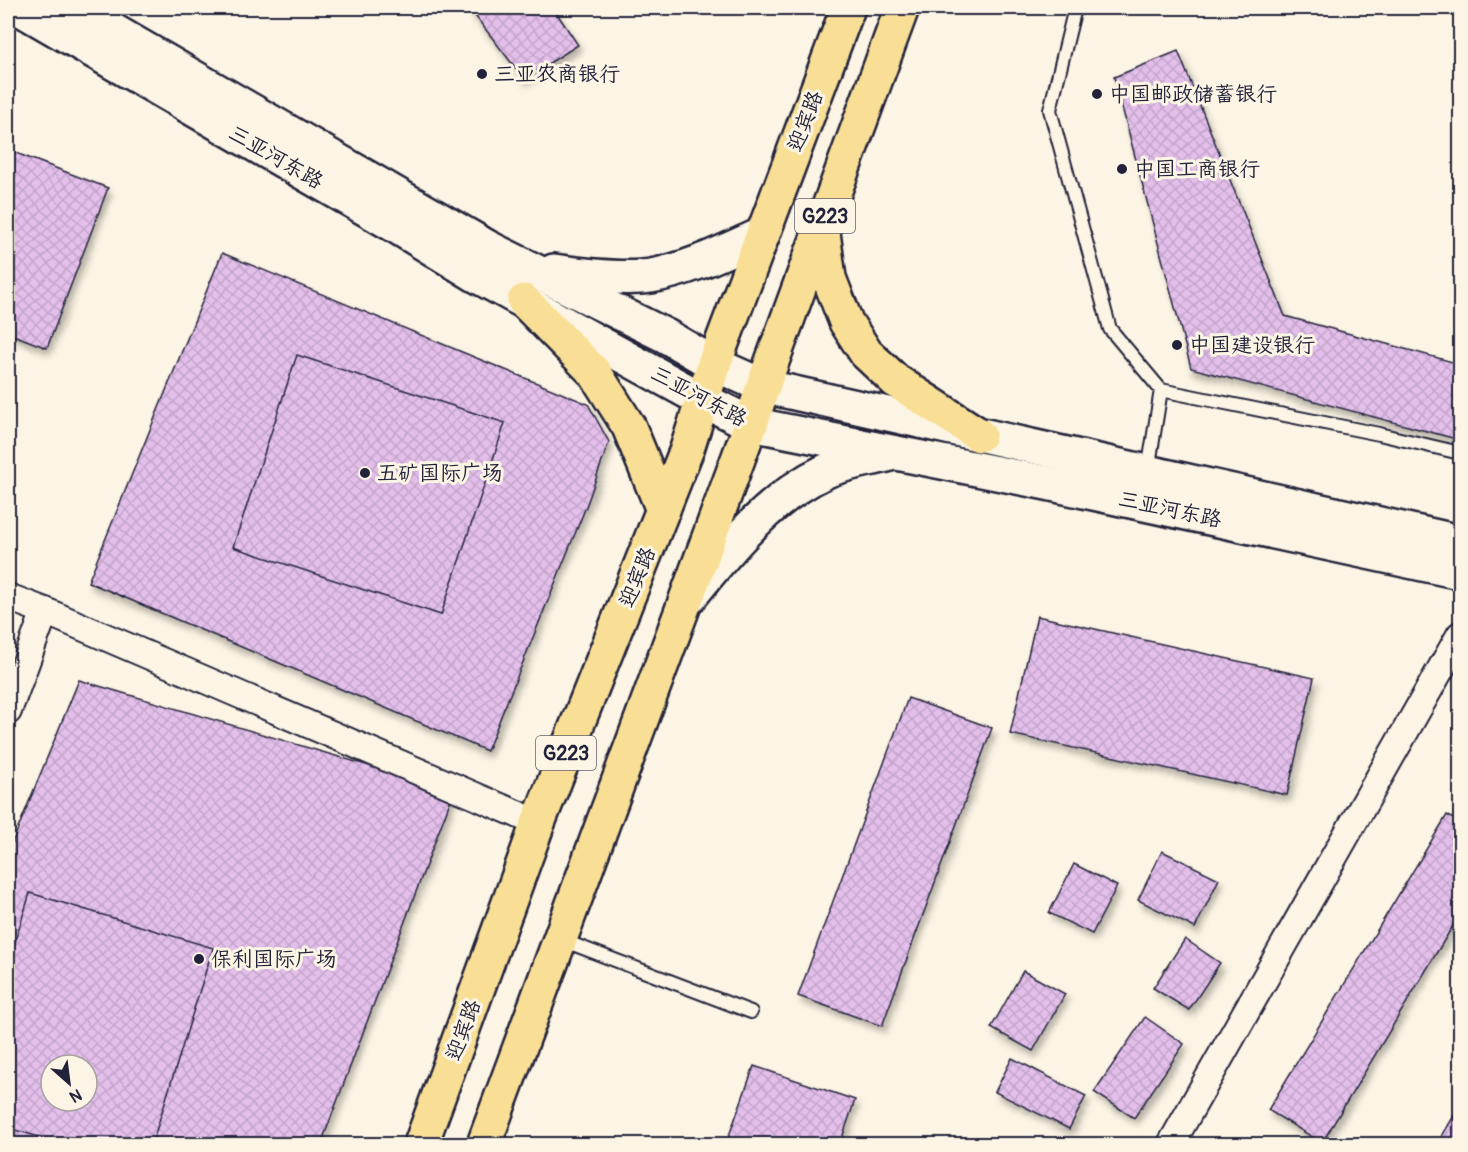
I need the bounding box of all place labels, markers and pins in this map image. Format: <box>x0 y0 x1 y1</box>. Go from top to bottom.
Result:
place label: 三亚农商银行 <box>494 61 620 88</box>
marker: 三亚农商银行 <box>475 67 489 81</box>
place label: 中国邮政储蓄银行 <box>1109 81 1277 108</box>
marker: 中国邮政储蓄银行 <box>1090 87 1104 101</box>
place label: 中国工商银行 <box>1134 156 1260 183</box>
marker: 中国工商银行 <box>1115 162 1129 176</box>
place label: 中国建设银行 <box>1189 332 1315 359</box>
marker: 中国建设银行 <box>1170 338 1184 352</box>
place label: 五矿国际广场 <box>377 460 503 487</box>
marker: 五矿国际广场 <box>358 466 372 480</box>
place label: 保利国际广场 <box>211 946 337 973</box>
marker: 保利国际广场 <box>192 952 206 966</box>

